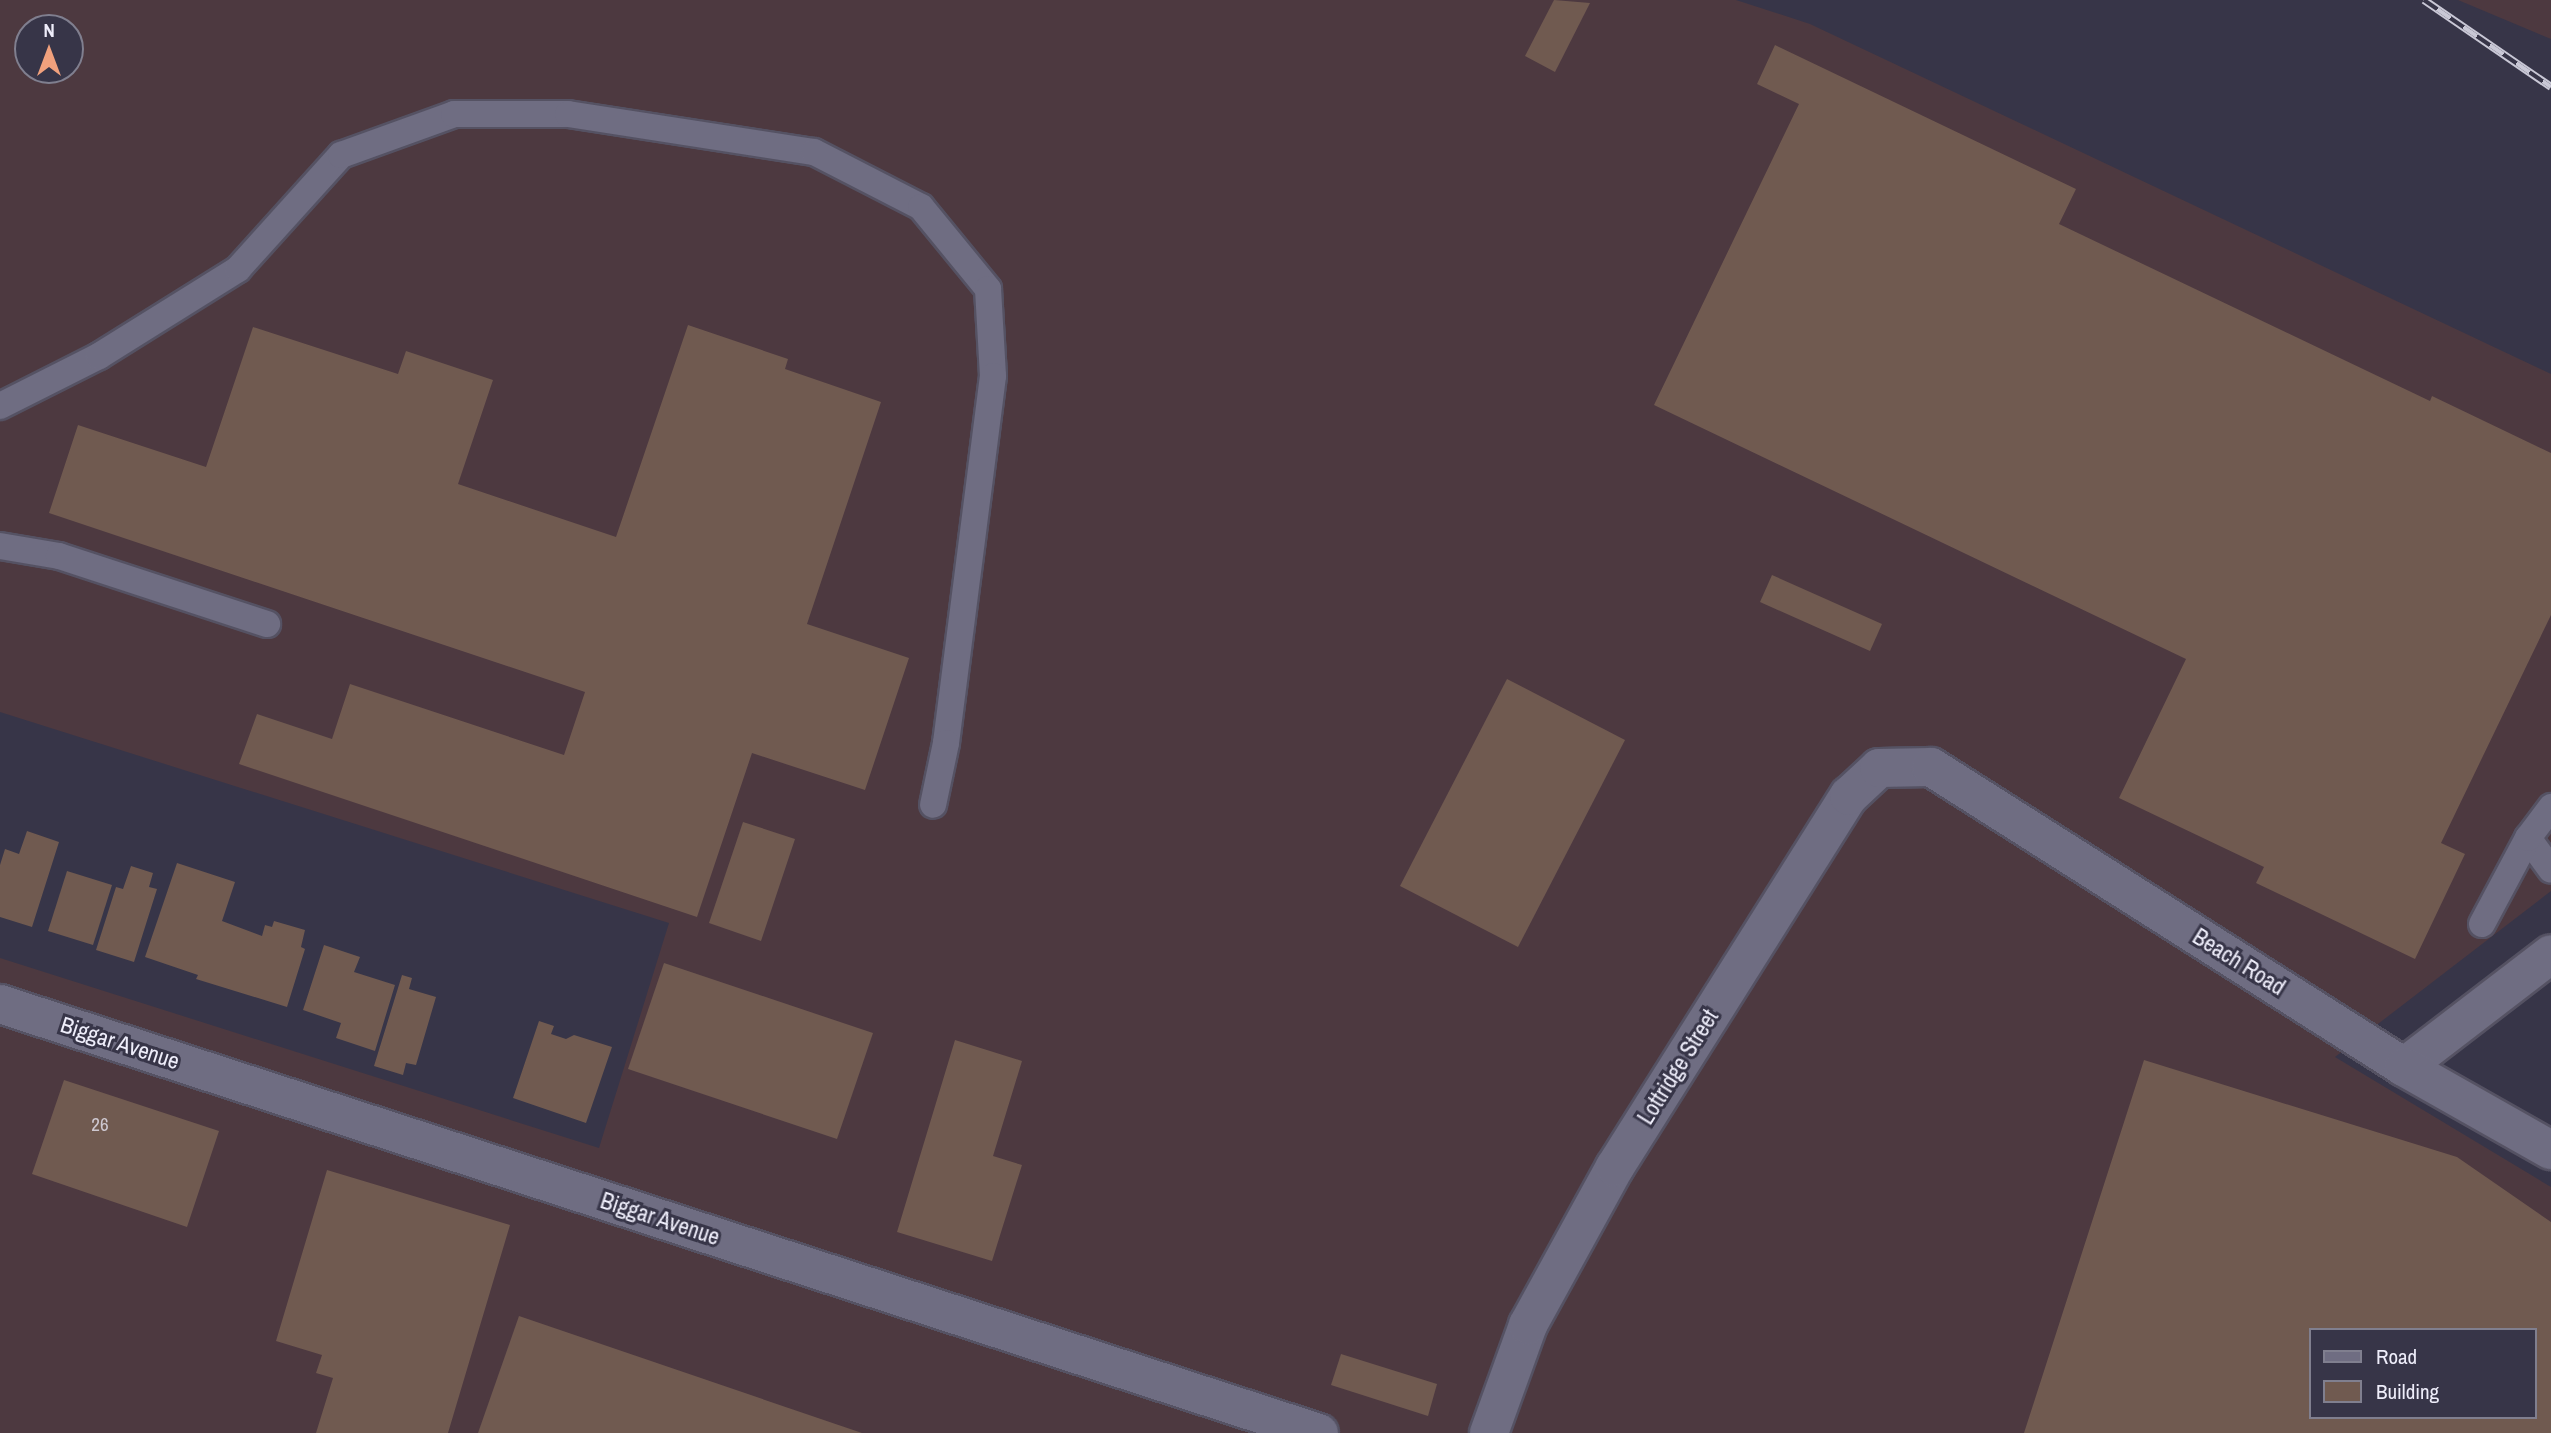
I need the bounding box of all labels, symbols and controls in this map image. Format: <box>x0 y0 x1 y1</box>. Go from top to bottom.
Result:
north arrow <box>14 14 84 84</box>
text: N <box>43 17 55 43</box>
street label: Beach Road <box>2188 923 2290 1001</box>
street label: Lottridge Street <box>1632 1005 1724 1129</box>
street label: Biggar Avenue <box>57 1011 183 1075</box>
house number: 26 <box>91 1114 109 1136</box>
street label: Biggar Avenue <box>597 1187 723 1251</box>
legend <box>2310 1328 2537 1419</box>
text: Road <box>2376 1342 2417 1371</box>
text: Building <box>2376 1377 2439 1406</box>

